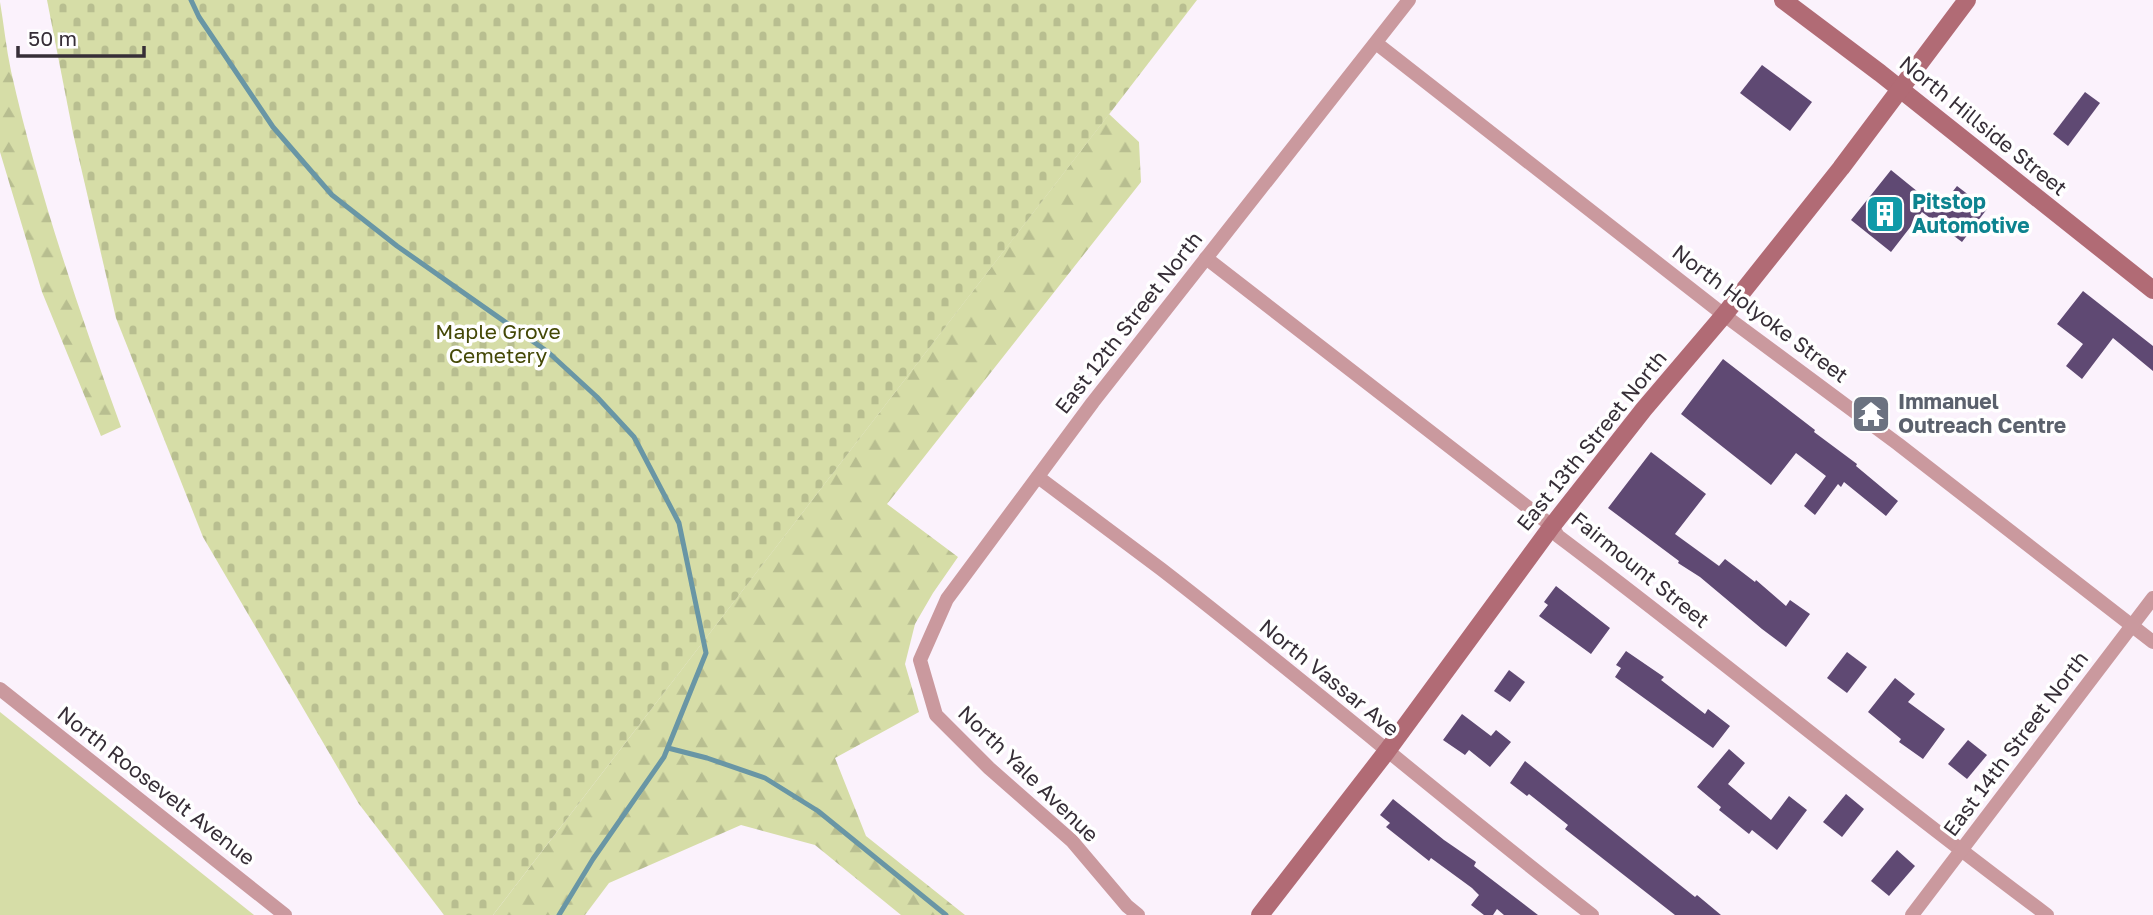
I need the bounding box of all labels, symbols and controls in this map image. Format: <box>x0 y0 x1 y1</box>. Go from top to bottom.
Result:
scale bar <box>18 14 144 58</box>
text: 50 m <box>28 25 77 51</box>
street label: North Hillside Street <box>1895 50 2073 201</box>
place label: Pitstop Automotive <box>1912 188 2030 238</box>
building icon: Pitstop Automotive <box>1864 193 1906 235</box>
street label: East 12th Street North <box>1049 226 1207 419</box>
street label: North Holyoke Street <box>1667 239 1854 388</box>
park label: Maple Grove Cemetery <box>435 318 561 368</box>
street label: East 13th Street North <box>1511 345 1672 536</box>
place label: Immanuel Outreach Centre <box>1898 388 2066 438</box>
temple icon: Immanuel Outreach Centre <box>1850 393 1892 435</box>
street label: Fairmount Street <box>1566 506 1715 633</box>
street label: North Vassar Ave <box>1254 613 1405 742</box>
street label: East 14th Street North <box>1937 646 2093 841</box>
street label: North Roosevelt Avenue <box>53 700 261 870</box>
street label: North Yale Avenue <box>953 700 1104 847</box>

